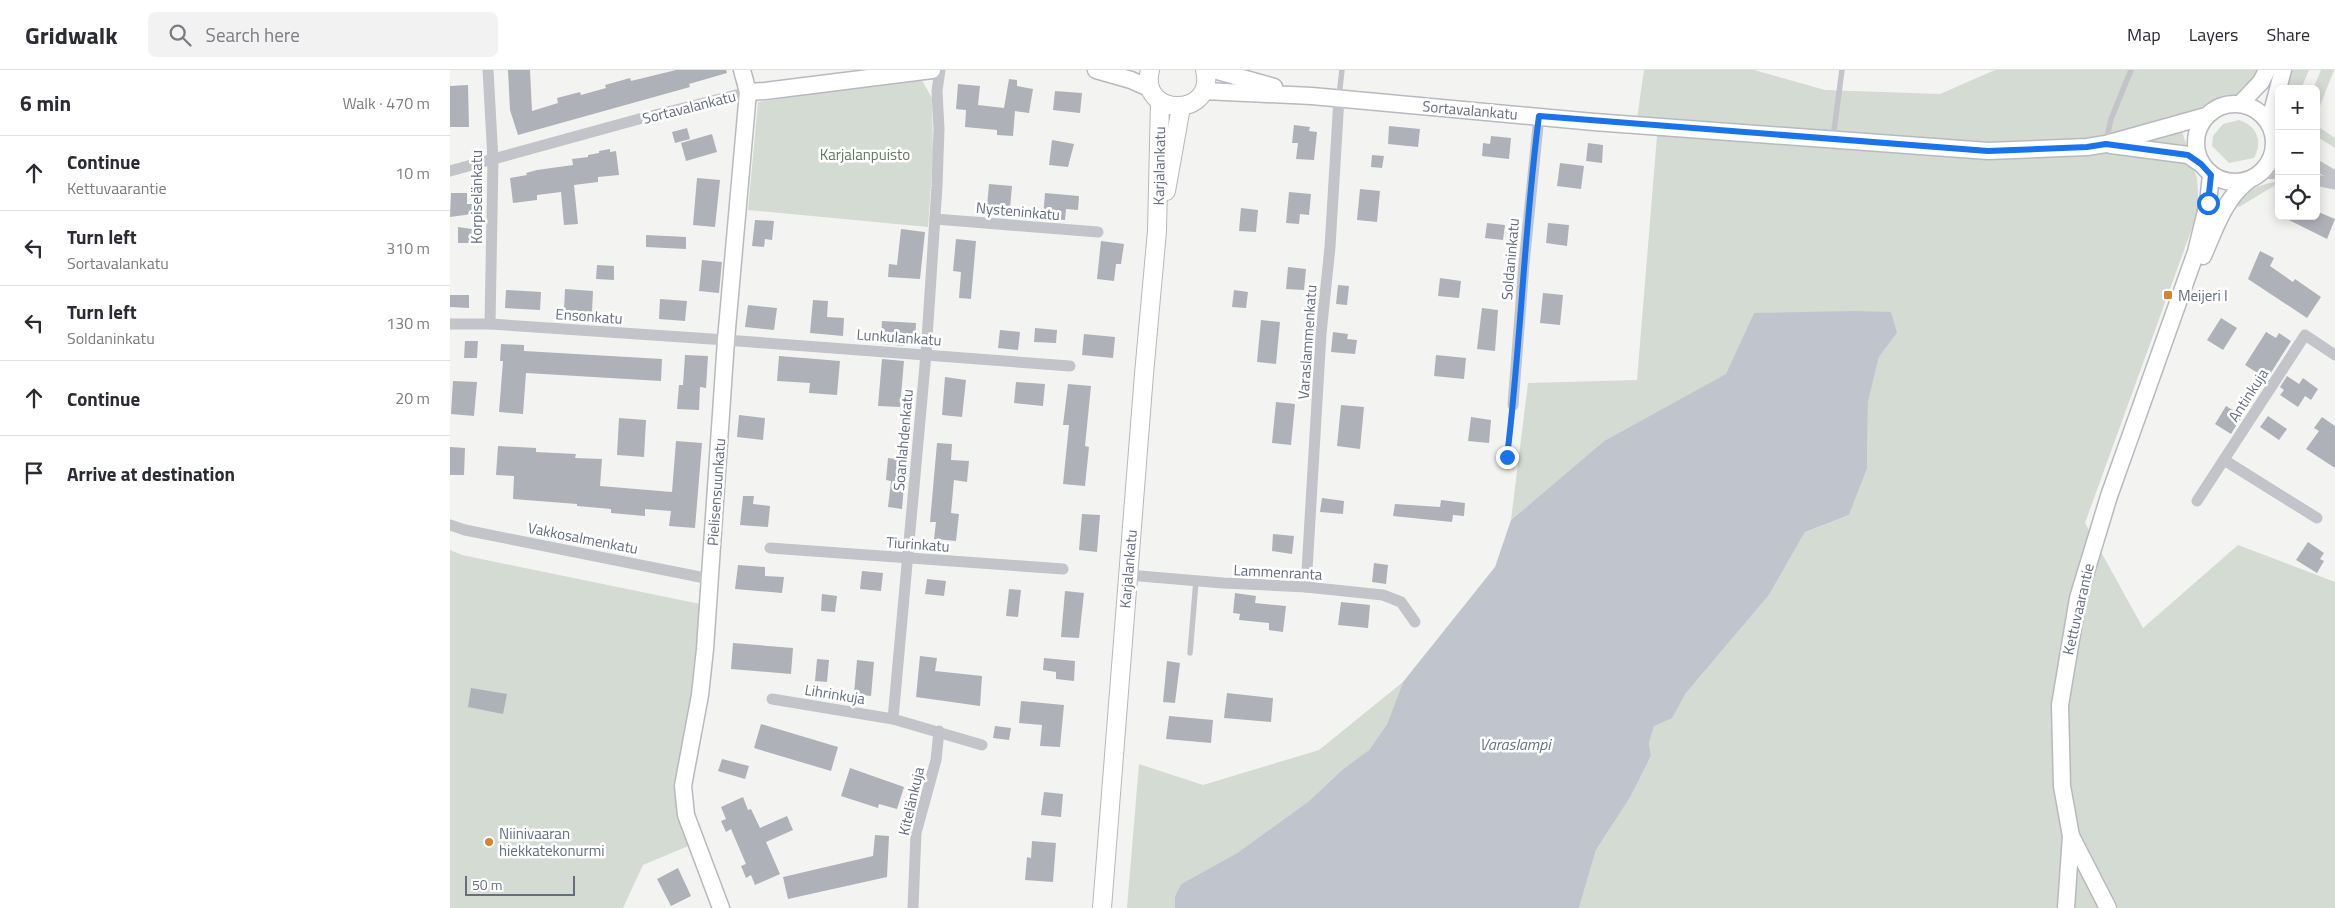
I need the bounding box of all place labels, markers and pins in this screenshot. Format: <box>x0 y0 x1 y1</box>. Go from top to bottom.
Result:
place label: Meijeri I <box>2178 284 2228 307</box>
marker: Meijeri I <box>2162 289 2174 301</box>
place label: Niinivaaran hiekkatekonurmi <box>499 822 605 862</box>
marker: Niinivaaran hiekkatekonurmi <box>483 836 495 848</box>

